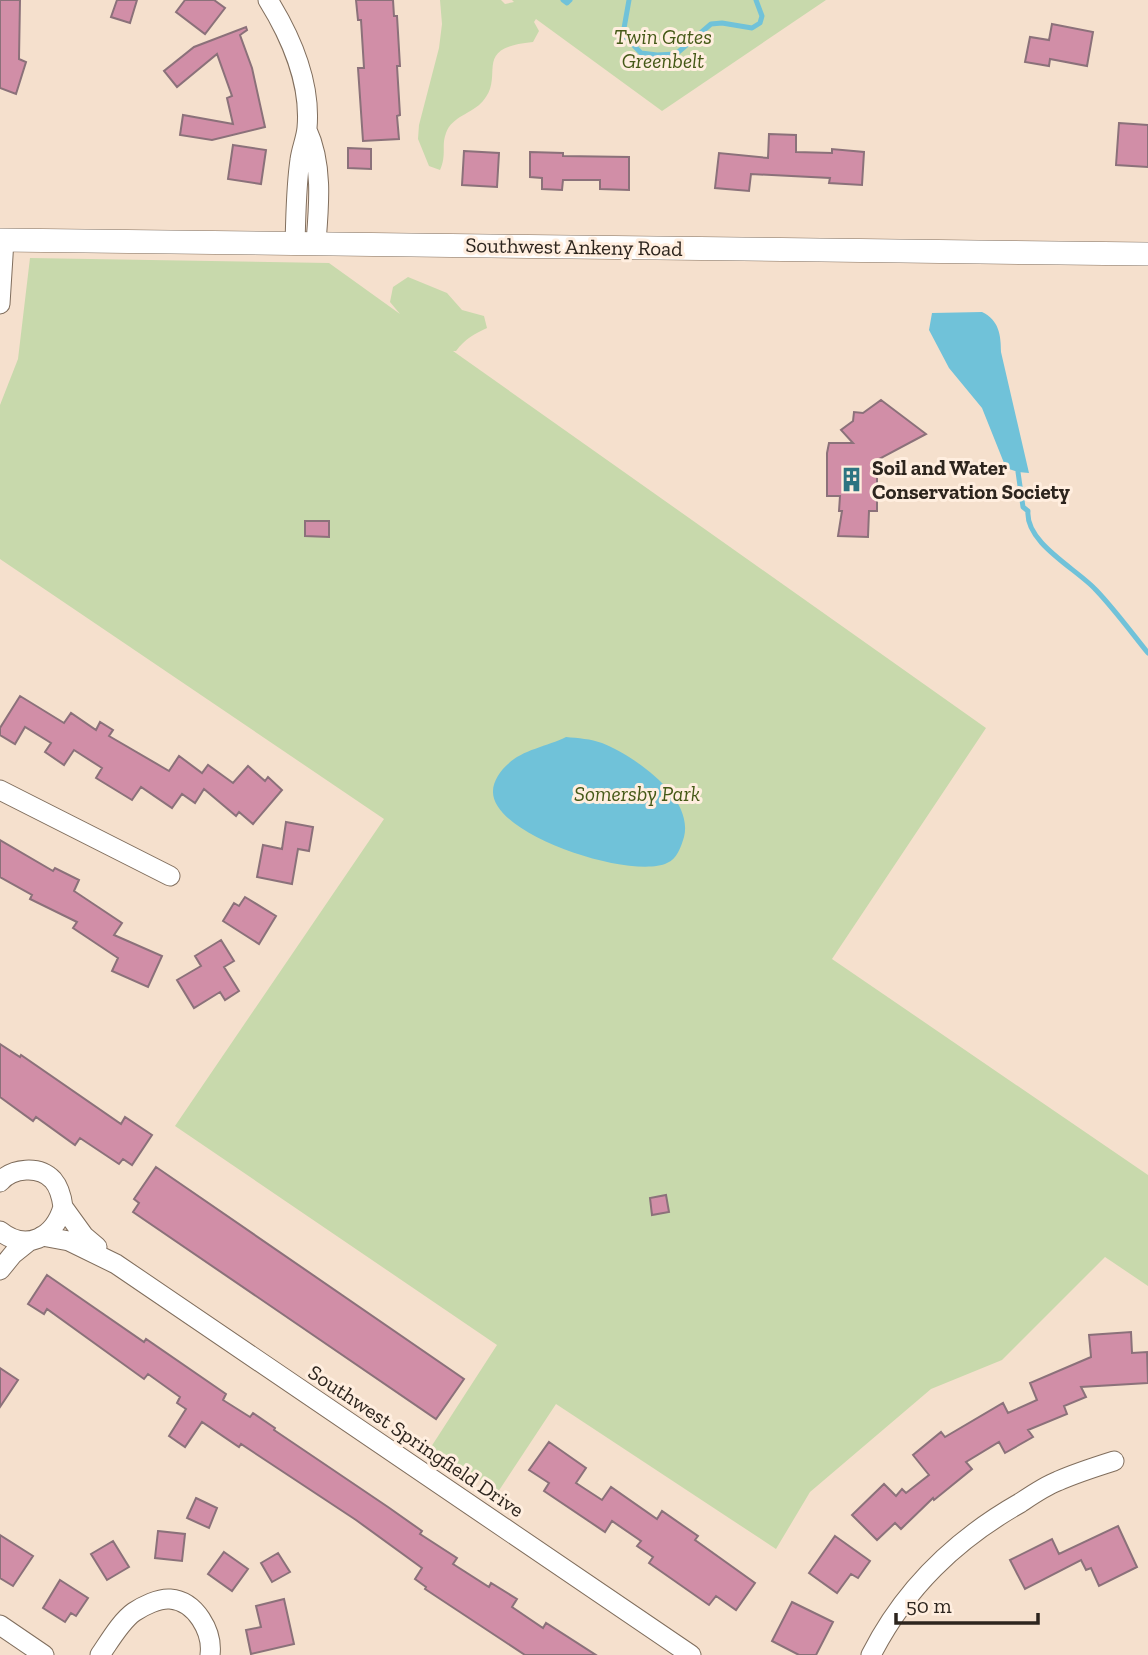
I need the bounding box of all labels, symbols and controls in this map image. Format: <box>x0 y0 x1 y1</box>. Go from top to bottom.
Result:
park label: Twin Gates Greenbelt <box>614 24 712 73</box>
street label: Southwest Ankeny Road <box>465 232 683 261</box>
place label: Soil and Water Conservation Society <box>872 455 1070 504</box>
building icon: Soil and Water Conservation Society <box>838 466 866 494</box>
park label: Somersby Park <box>574 781 700 806</box>
street label: Southwest Springfield Drive <box>304 1359 529 1522</box>
scale bar <box>896 1582 1038 1626</box>
text: 50 m <box>906 1593 952 1618</box>

